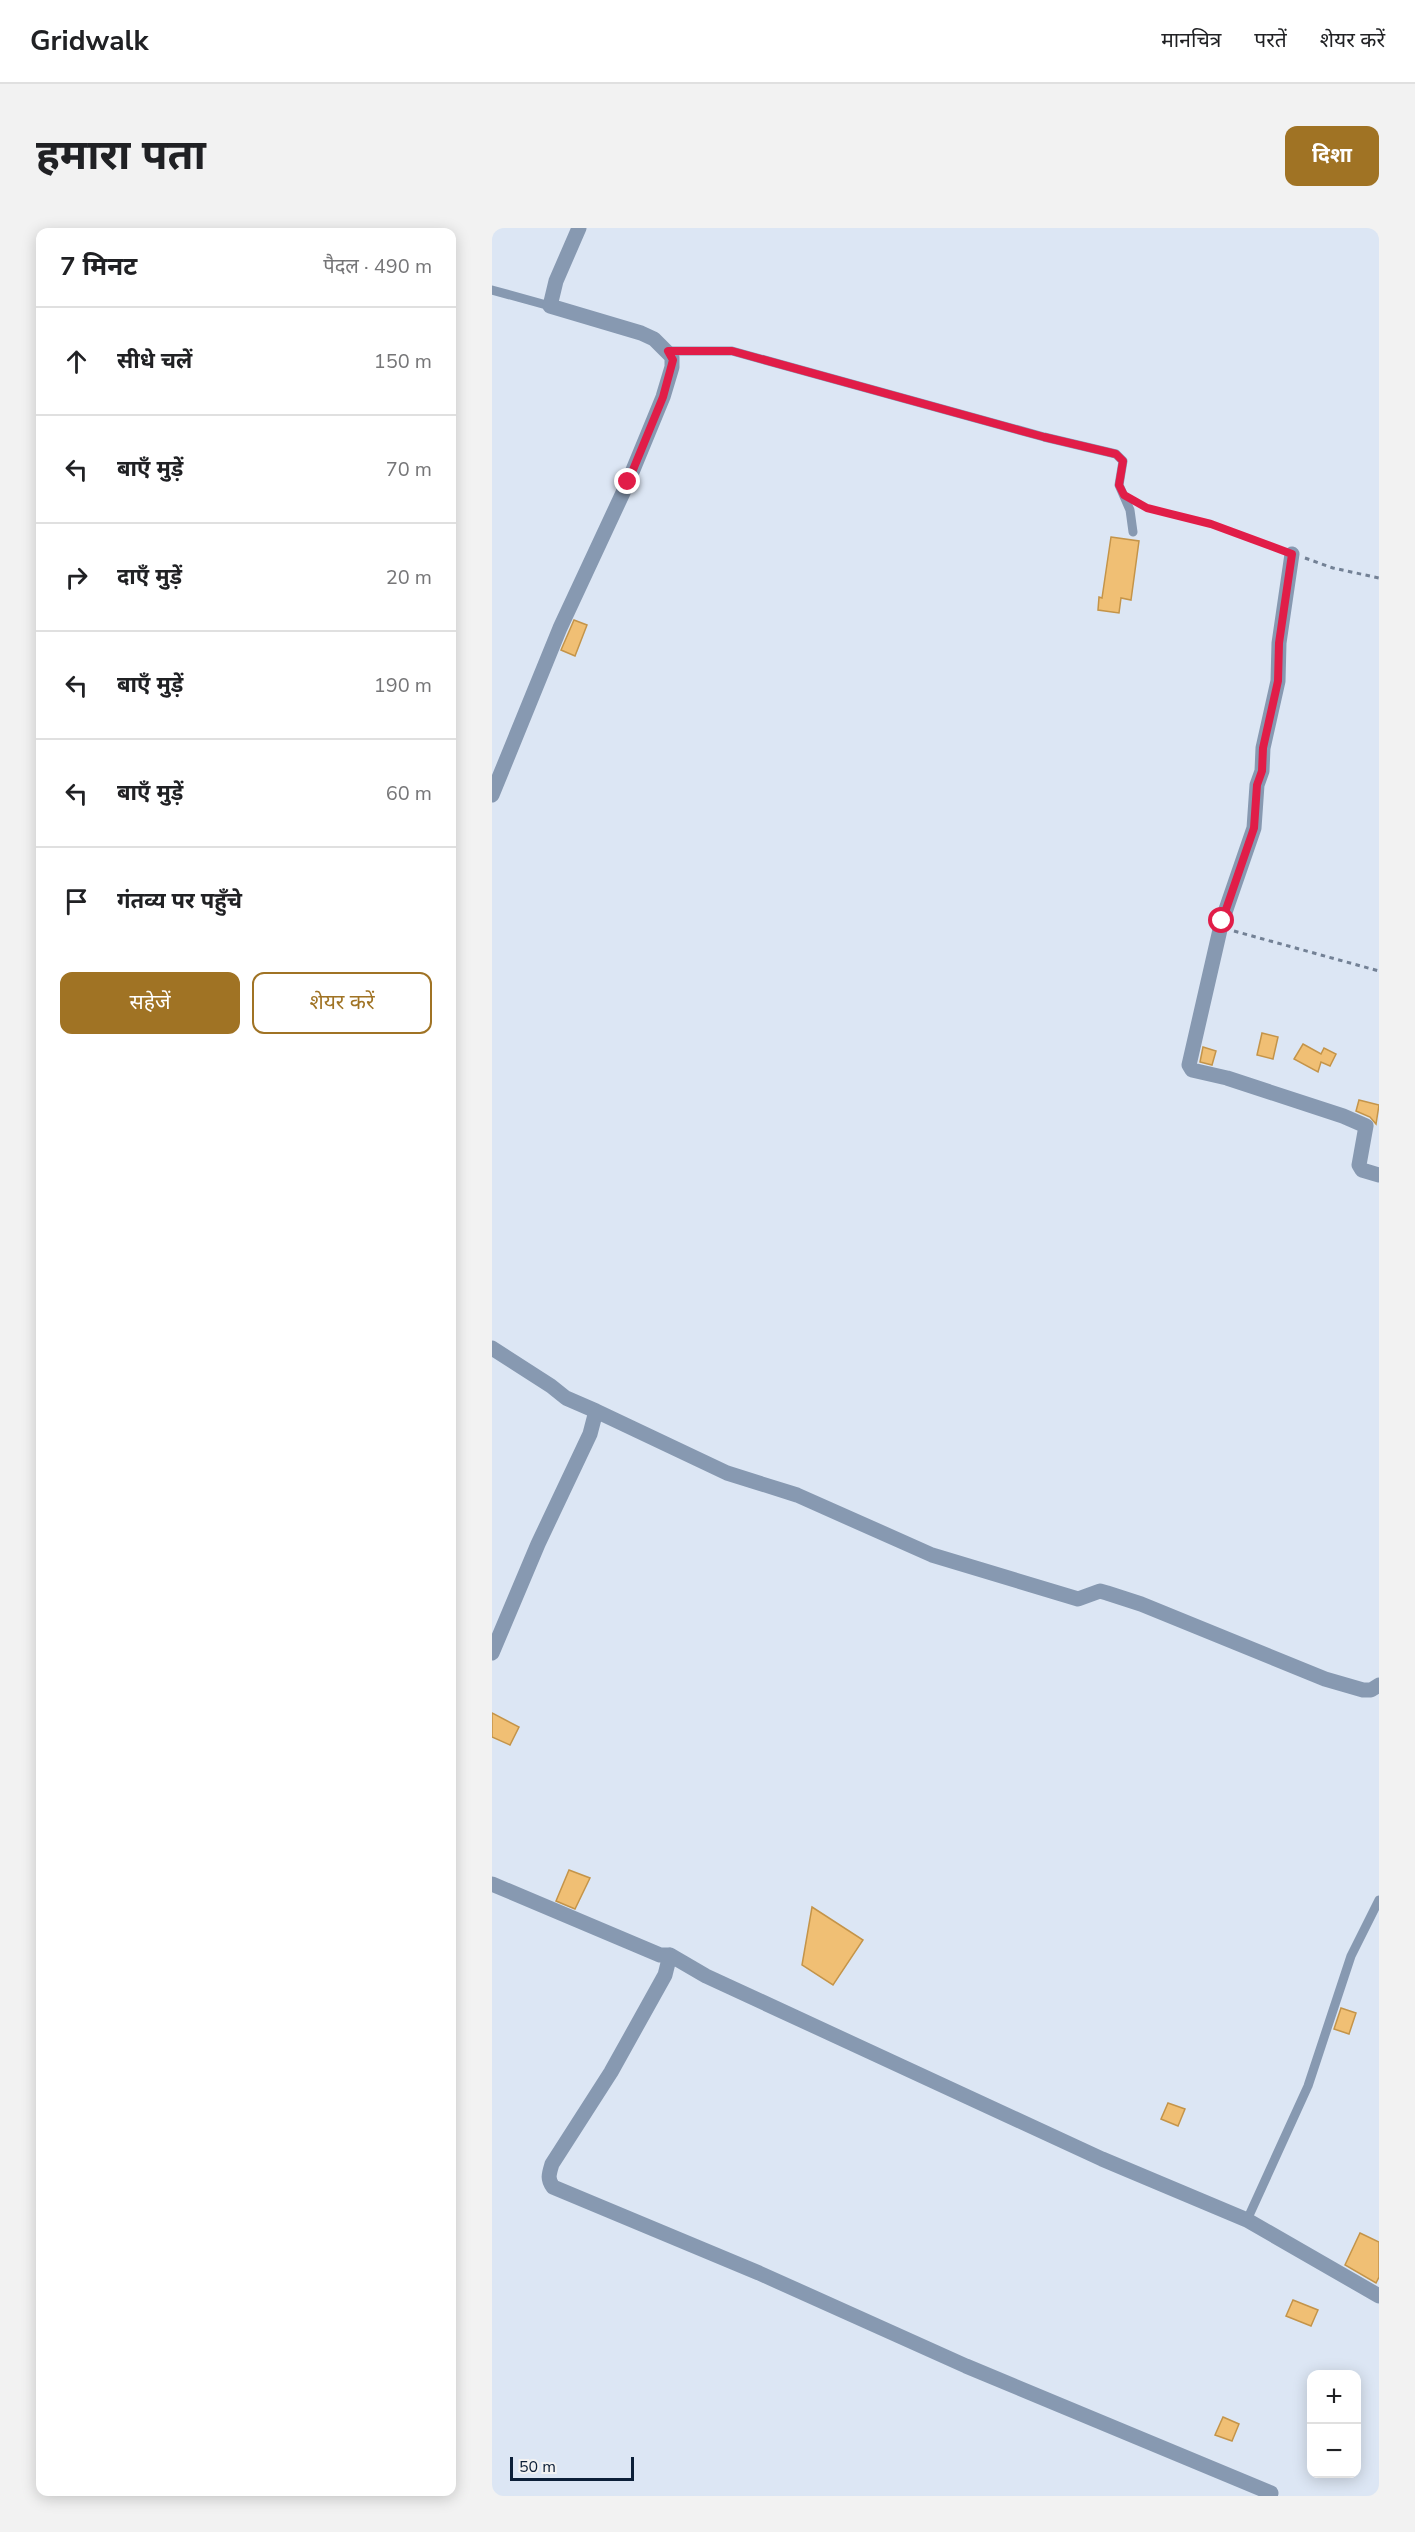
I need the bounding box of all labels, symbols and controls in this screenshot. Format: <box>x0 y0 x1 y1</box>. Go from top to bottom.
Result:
text: Gridwalk <box>30 22 148 60</box>
text: मानचित्र <box>1161 26 1221 54</box>
text: परतें <box>1254 26 1287 54</box>
text: शेयर करें <box>1320 26 1385 54</box>
button: दिशा <box>1285 126 1379 186</box>
text: हमारा पता <box>36 127 206 184</box>
text: 7 मिनट <box>60 249 137 284</box>
text: पैदल · 490 m <box>323 253 432 280</box>
icon: ahead <box>60 345 93 378</box>
text: सीधे चलें <box>117 346 192 376</box>
text: 150 m <box>374 348 432 375</box>
icon: left <box>60 453 93 486</box>
text: बाएँ मुड़ें <box>117 454 183 484</box>
text: 70 m <box>386 456 432 483</box>
route end <box>614 468 640 494</box>
icon: right <box>60 561 93 594</box>
text: दाएँ मुड़ें <box>117 562 182 592</box>
text: 20 m <box>386 564 432 591</box>
icon: left <box>60 669 93 702</box>
text: बाएँ मुड़ें <box>117 670 183 700</box>
text: 190 m <box>374 672 432 699</box>
icon: left <box>60 777 93 810</box>
text: बाएँ मुड़ें <box>117 778 183 808</box>
text: 60 m <box>386 780 432 807</box>
icon: arrive <box>60 885 93 918</box>
text: गंतव्य पर पहुँचे <box>117 886 242 916</box>
route start <box>1208 907 1234 933</box>
button: सहेजें <box>60 972 240 1034</box>
button: शेयर करें <box>252 972 432 1034</box>
map controls <box>1307 2370 1361 2478</box>
button: + <box>1307 2370 1361 2424</box>
button: − <box>1307 2424 1361 2478</box>
scale bar <box>510 2454 634 2482</box>
text: 50 m <box>519 2456 556 2478</box>

